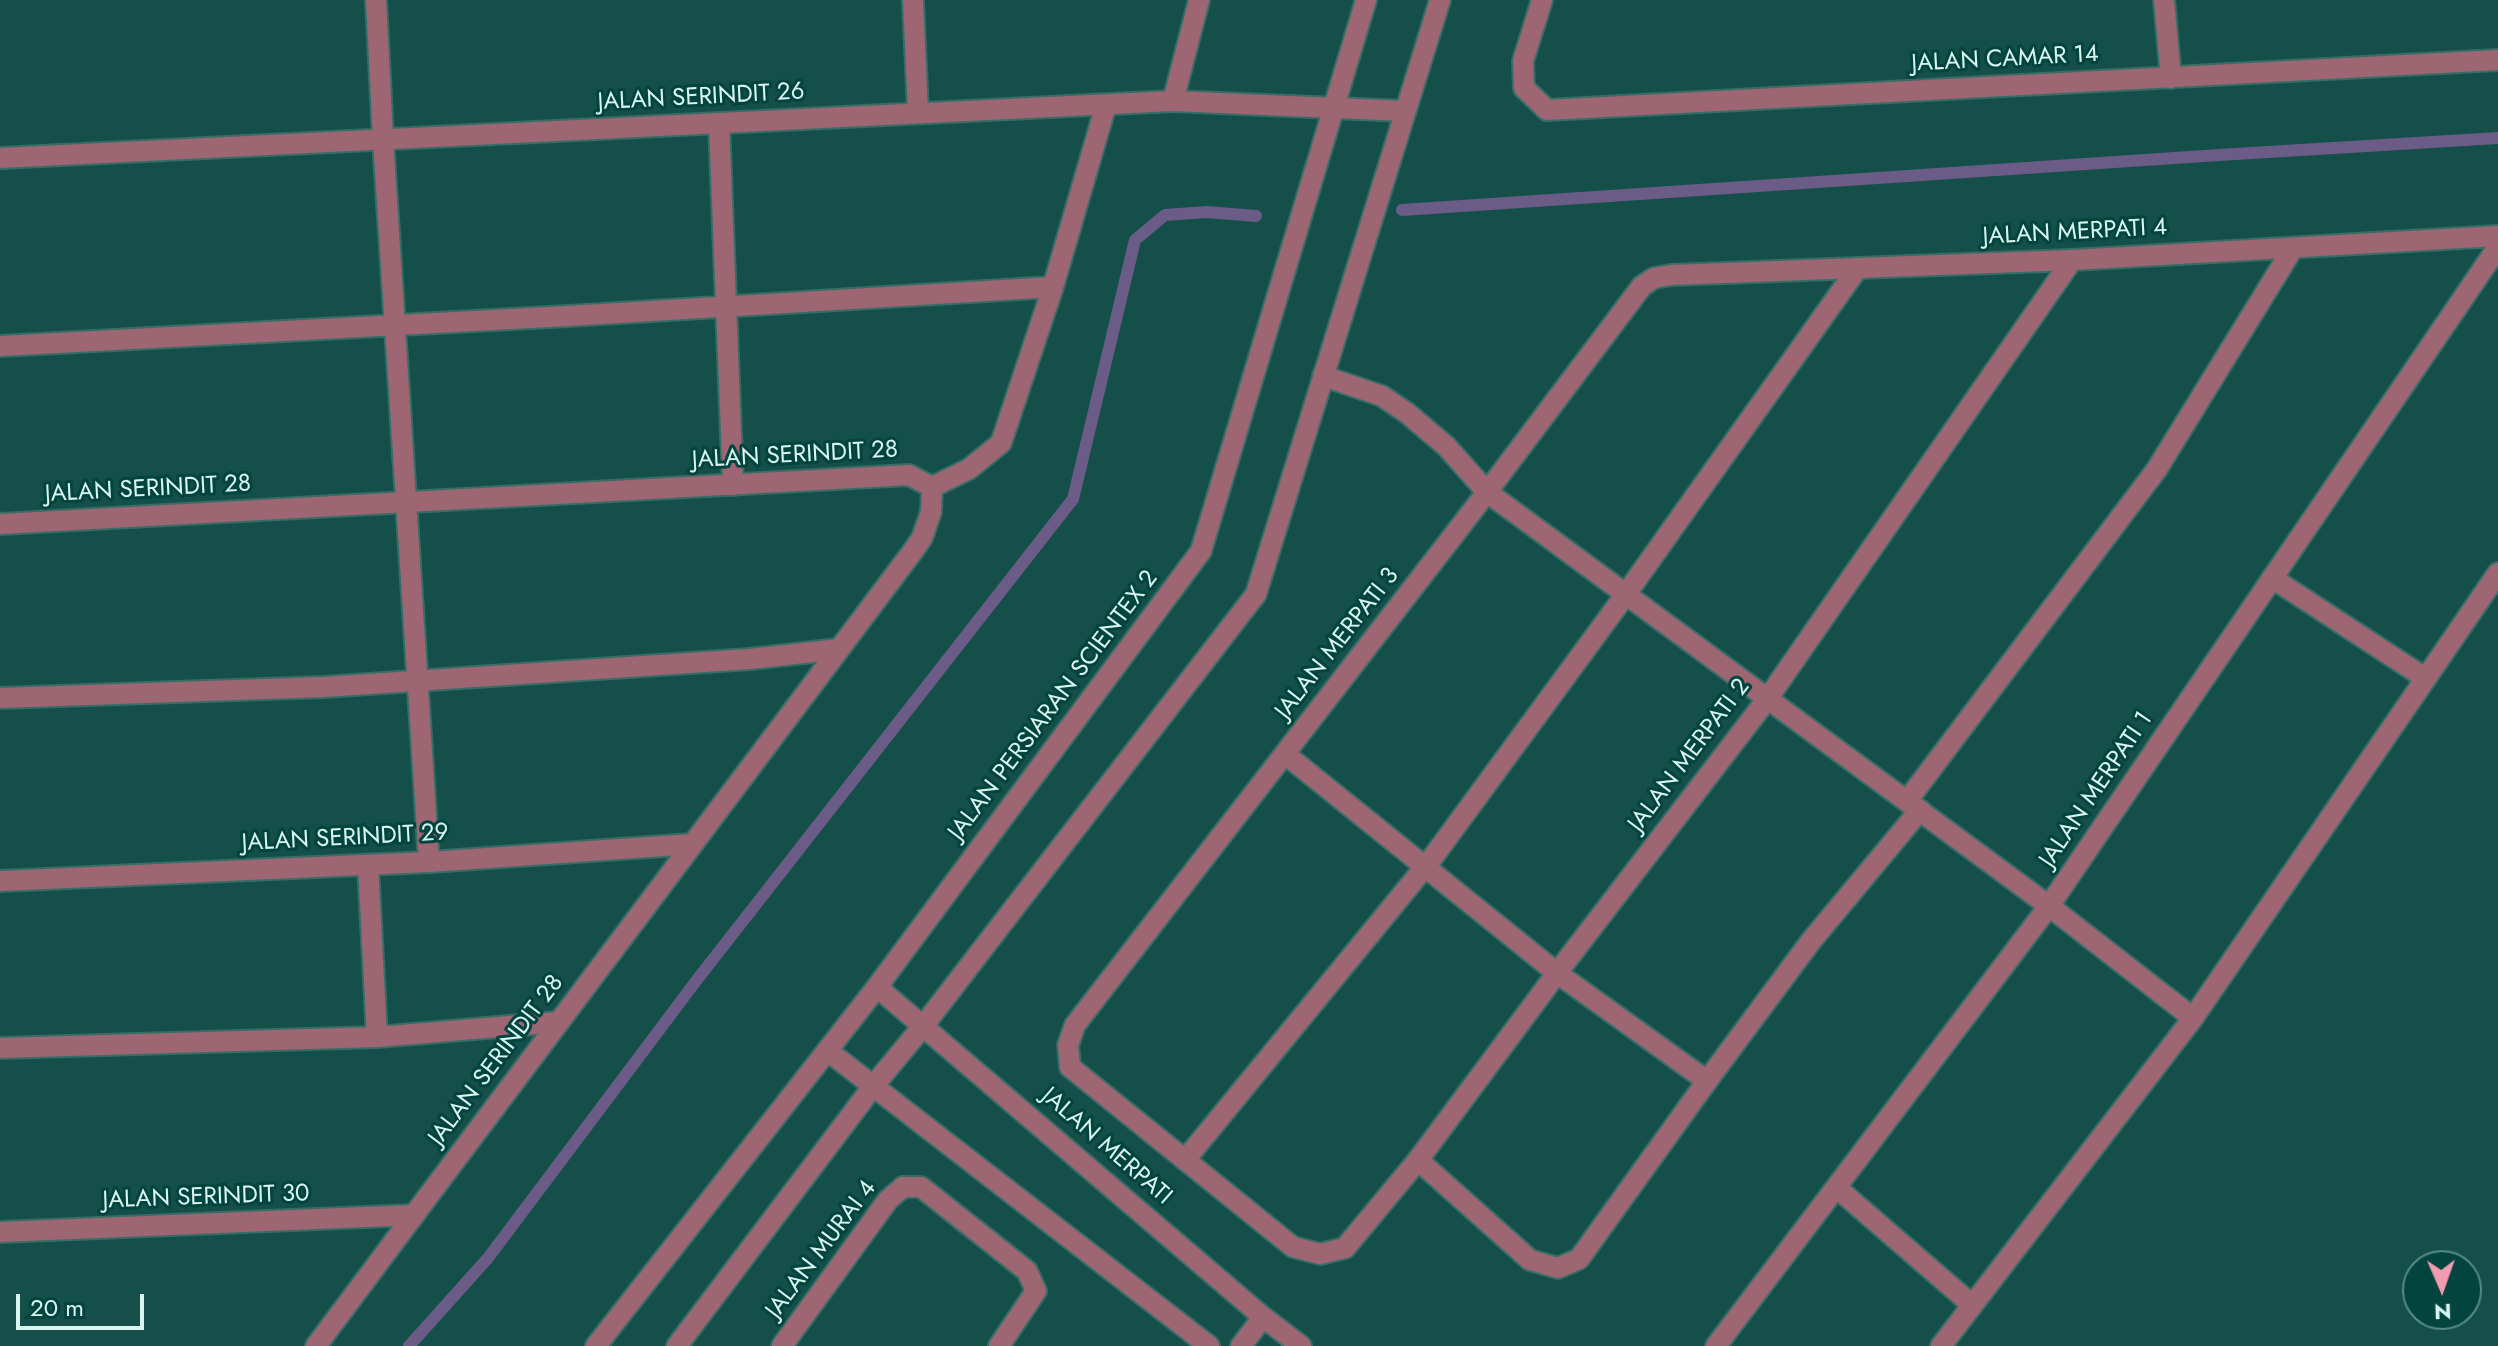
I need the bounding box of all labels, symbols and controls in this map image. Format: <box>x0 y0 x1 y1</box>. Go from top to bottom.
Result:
street label: JALAN CAMAR 14 <box>1911 41 2099 79</box>
street label: JALAN SERINDIT 26 <box>597 78 805 118</box>
street label: JALAN MERPATI 4 <box>1982 214 2168 252</box>
street label: JALAN SERINDIT 28 <box>691 436 899 476</box>
street label: JALAN SERINDIT 28 <box>44 470 252 510</box>
street label: JALAN MERPATI 3 <box>1270 563 1406 725</box>
street label: JALAN PERSIARAN SCIENTEX 2 <box>943 565 1165 847</box>
street label: JALAN MERPATI 2 <box>1623 674 1757 838</box>
street label: JALAN MERPATI 1 <box>2034 707 2160 873</box>
street label: JALAN SERINDIT 29 <box>241 819 449 859</box>
street label: JALAN SERINDIT 28 <box>423 970 571 1152</box>
street label: JALAN MERPATI <box>1035 1082 1177 1212</box>
street label: JALAN MURAI 4 <box>761 1175 883 1325</box>
street label: JALAN SERINDIT 30 <box>102 1180 310 1216</box>
north arrow <box>2402 1250 2482 1330</box>
scale bar <box>20 1278 148 1328</box>
text: 20 m <box>30 1290 84 1325</box>
text: N <box>2433 1296 2452 1328</box>

